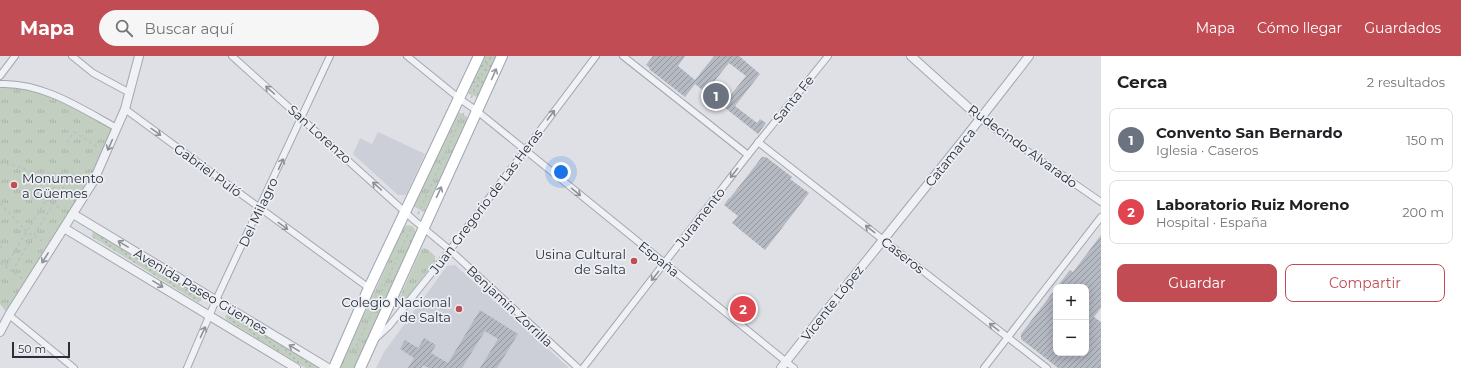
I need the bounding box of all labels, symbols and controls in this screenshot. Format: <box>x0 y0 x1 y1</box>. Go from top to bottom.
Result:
search box <box>99 10 379 46</box>
text: Mapa <box>20 17 75 40</box>
icon: search <box>113 17 135 39</box>
text: Buscar aquí <box>145 19 234 38</box>
text: Mapa <box>1196 19 1235 37</box>
text: Cómo llegar <box>1257 19 1342 37</box>
text: Guardados <box>1364 19 1441 37</box>
one-way arrow <box>491 68 498 80</box>
street label: Santa Fe <box>769 72 817 126</box>
text: Cerca <box>1117 72 1167 92</box>
text: 2 resultados <box>1367 74 1445 90</box>
pin: 1 <box>703 81 729 111</box>
one-way arrow <box>265 85 275 94</box>
street label: San Lorenzo <box>285 101 355 167</box>
street label: Rudecindo Alvarado <box>965 101 1081 191</box>
one-way arrow <box>547 109 555 120</box>
text: Convento San Bernardo <box>1156 123 1343 142</box>
street label: Catamarca <box>921 124 979 190</box>
street label: Juan Gregorio de Las Heras <box>426 125 546 278</box>
one-way arrow <box>150 128 161 136</box>
text: 1 <box>1128 132 1134 148</box>
text: 150 m <box>1406 132 1444 148</box>
one-way arrow <box>105 138 113 150</box>
street label: Gabriel Puló <box>171 140 245 200</box>
text: Iglesia · Caseros <box>1156 142 1258 158</box>
one-way arrow <box>278 158 285 170</box>
your location <box>551 162 571 182</box>
one-way arrow <box>730 167 739 178</box>
place label: Monumento a Güemes <box>22 170 104 201</box>
street label: Del Milagro <box>235 175 281 249</box>
marker: Monumento a Güemes <box>9 180 19 190</box>
one-way arrow <box>372 181 382 191</box>
street label: Juramento <box>671 184 728 251</box>
one-way arrow <box>436 186 443 198</box>
one-way arrow <box>571 188 582 197</box>
text: Laboratorio Ruiz Moreno <box>1156 195 1349 214</box>
text: 2 <box>1127 204 1135 220</box>
text: 200 m <box>1402 204 1444 220</box>
text: Hospital · España <box>1156 214 1267 230</box>
one-way arrow <box>278 222 289 230</box>
one-way arrow <box>864 224 875 233</box>
street label: Caseros <box>878 233 928 277</box>
street label: España <box>635 238 683 280</box>
one-way arrow <box>117 239 129 247</box>
street label: Avenida Paseo Güemes <box>131 245 271 337</box>
place label: Usina Cultural de Salta <box>535 246 626 277</box>
one-way arrow <box>41 252 50 263</box>
marker: Usina Cultural de Salta <box>629 256 639 266</box>
street label: Benjamín Zorrilla <box>464 262 556 350</box>
street label: Vicente López <box>798 262 867 344</box>
button: Guardar <box>1117 264 1277 302</box>
button: Compartir <box>1285 264 1445 302</box>
one-way arrow <box>651 270 659 281</box>
one-way arrow <box>152 280 164 288</box>
map controls <box>1053 284 1089 356</box>
button: + <box>1053 284 1089 320</box>
place label: Colegio Nacional de Salta <box>342 294 451 325</box>
pin: 2 <box>730 294 756 324</box>
marker: Colegio Nacional de Salta <box>454 304 464 314</box>
button: − <box>1053 320 1089 356</box>
one-way arrow <box>988 322 999 331</box>
one-way arrow <box>200 327 207 339</box>
scale bar <box>12 340 70 359</box>
text: 50 m <box>18 342 46 356</box>
one-way arrow <box>288 343 300 351</box>

